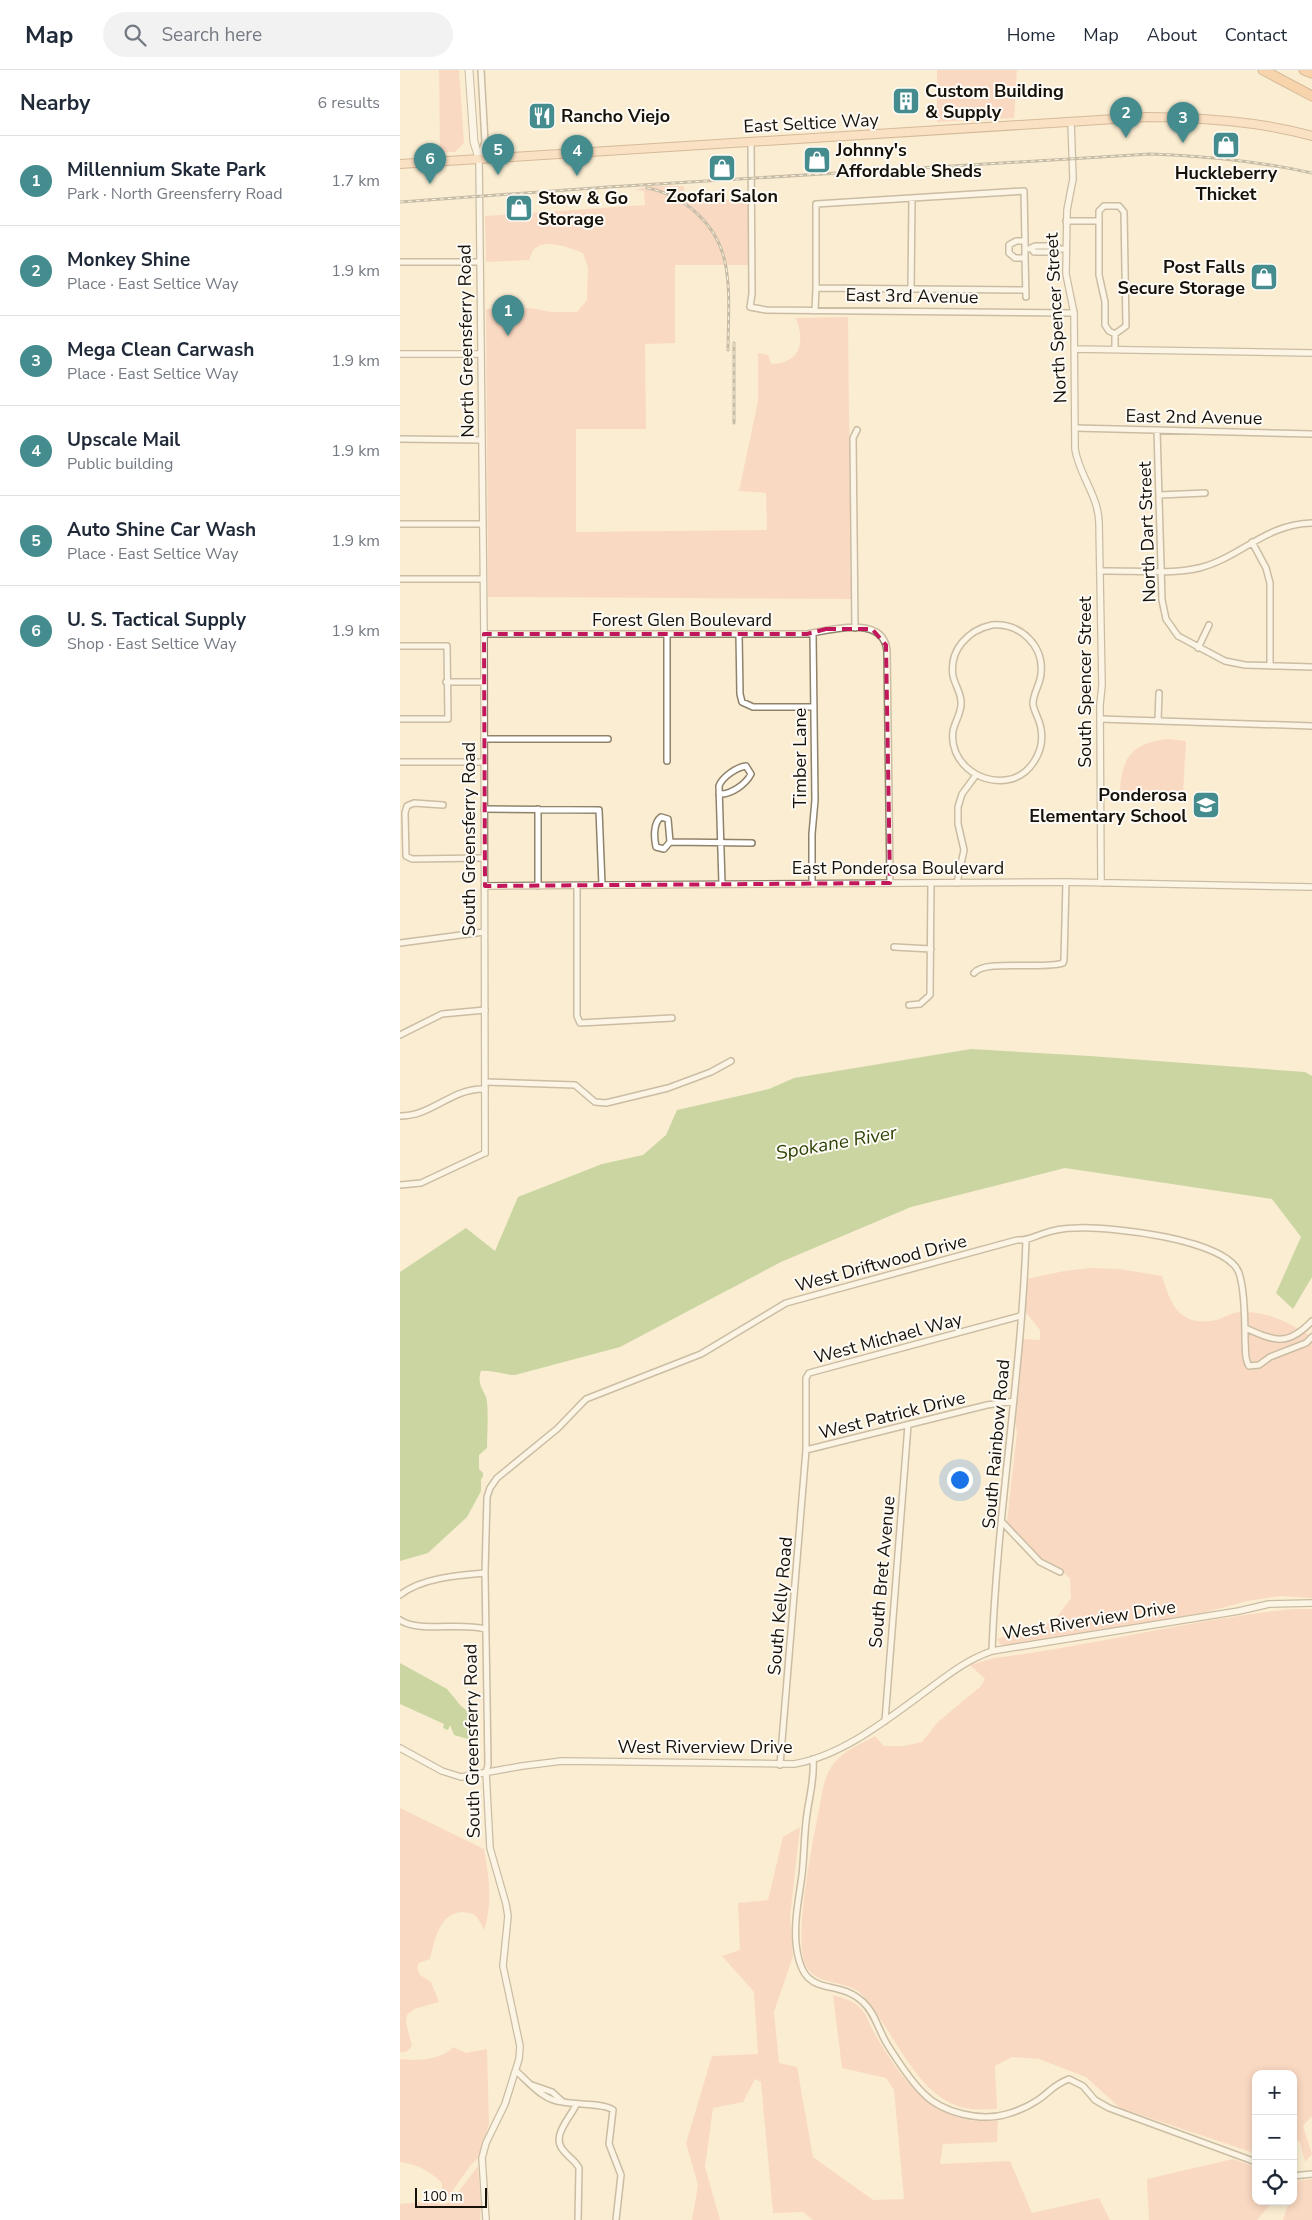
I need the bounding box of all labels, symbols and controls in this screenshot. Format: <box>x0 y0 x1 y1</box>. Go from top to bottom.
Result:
search box <box>103 12 453 57</box>
text: Map <box>25 19 73 51</box>
icon: search <box>121 21 149 49</box>
text: Search here <box>161 22 262 48</box>
text: Home <box>1007 23 1055 47</box>
text: Map <box>1083 23 1119 47</box>
text: About <box>1147 23 1197 47</box>
text: Contact <box>1225 23 1287 47</box>
place label: Custom Building & Supply <box>925 79 1064 124</box>
building icon: Custom Building & Supply <box>891 86 921 116</box>
text: Nearby <box>20 89 90 117</box>
text: 6 results <box>318 92 380 114</box>
pin: 2 <box>1110 97 1142 138</box>
restaurant icon: Rancho Viejo <box>527 101 557 131</box>
pin: 3 <box>1167 102 1199 143</box>
place label: Rancho Viejo <box>561 104 670 128</box>
street label: East Seltice Way <box>743 107 880 139</box>
shop icon: Huckleberry Thicket <box>1211 130 1241 160</box>
pin: 5 <box>482 134 514 175</box>
pin: 4 <box>561 135 593 176</box>
place label: Johnny's Affordable Sheds <box>835 138 982 183</box>
pin: 6 <box>414 143 446 184</box>
shop icon: Johnny's Affordable Sheds <box>802 145 832 175</box>
shop icon: Zoofari Salon <box>707 153 737 183</box>
text: Millennium Skate Park <box>67 157 266 183</box>
place label: Huckleberry Thicket <box>1175 161 1278 206</box>
text: 1 <box>31 170 41 192</box>
text: 1.7 km <box>331 170 380 192</box>
text: Park · North Greensferry Road <box>67 183 283 205</box>
place label: Zoofari Salon <box>666 184 778 208</box>
place label: Stow & Go Storage <box>538 186 628 231</box>
shop icon: Stow & Go Storage <box>504 193 534 223</box>
street label: North Spencer Street <box>1040 231 1072 404</box>
street label: North Greensferry Road <box>452 244 480 438</box>
text: Monkey Shine <box>67 247 190 273</box>
place label: Post Falls Secure Storage <box>1118 255 1245 300</box>
text: 2 <box>31 260 41 282</box>
text: 1.9 km <box>331 260 380 282</box>
shop icon: Post Falls Secure Storage <box>1249 262 1279 292</box>
text: Place · East Seltice Way <box>67 273 238 295</box>
street label: East 3rd Avenue <box>845 283 979 309</box>
pin: 1 <box>492 295 524 336</box>
text: Mega Clean Carwash <box>67 337 254 363</box>
text: 3 <box>31 350 41 372</box>
text: 1.9 km <box>331 350 380 372</box>
text: Place · East Seltice Way <box>67 363 238 385</box>
street label: East 2nd Avenue <box>1125 404 1263 430</box>
text: Upscale Mail <box>67 427 180 453</box>
text: 4 <box>31 440 41 462</box>
text: 1.9 km <box>331 440 380 462</box>
text: Public building <box>67 453 173 475</box>
street label: North Dart Street <box>1133 460 1161 603</box>
text: Auto Shine Car Wash <box>67 517 256 543</box>
text: 5 <box>31 530 41 552</box>
text: 1.9 km <box>331 530 380 552</box>
text: Place · East Seltice Way <box>67 543 238 565</box>
street label: South Spencer Street <box>1073 596 1097 768</box>
text: U. S. Tactical Supply <box>67 607 246 633</box>
street label: Forest Glen Boulevard <box>592 608 772 632</box>
text: 6 <box>31 620 41 642</box>
text: 1.9 km <box>331 620 380 642</box>
text: Shop · East Seltice Way <box>67 633 237 655</box>
street label: Timber Lane <box>788 708 812 808</box>
street label: South Greensferry Road <box>457 742 481 936</box>
place label: Ponderosa Elementary School <box>1029 783 1187 828</box>
school or university icon: Ponderosa Elementary School <box>1191 790 1221 820</box>
street label: East Ponderosa Boulevard <box>792 856 1004 880</box>
water label: Spokane River <box>774 1119 900 1166</box>
street label: West Driftwood Drive <box>793 1229 969 1297</box>
street label: West Michael Way <box>811 1306 965 1369</box>
street label: South Rainbow Road <box>977 1358 1015 1530</box>
street label: West Patrick Drive <box>816 1385 968 1445</box>
your location <box>947 1467 973 1493</box>
street label: South Bret Avenue <box>863 1495 901 1649</box>
street label: South Kelly Road <box>762 1536 798 1676</box>
street label: West Riverview Drive <box>1001 1594 1177 1646</box>
street label: South Greensferry Road <box>458 1644 486 1838</box>
street label: West Riverview Drive <box>617 1735 793 1759</box>
map controls <box>1252 2070 1297 2205</box>
button: + <box>1252 2070 1297 2115</box>
button: − <box>1252 2115 1297 2160</box>
button: locate <box>1252 2160 1297 2205</box>
scale bar <box>415 2185 488 2208</box>
text: 100 m <box>422 2187 463 2206</box>

